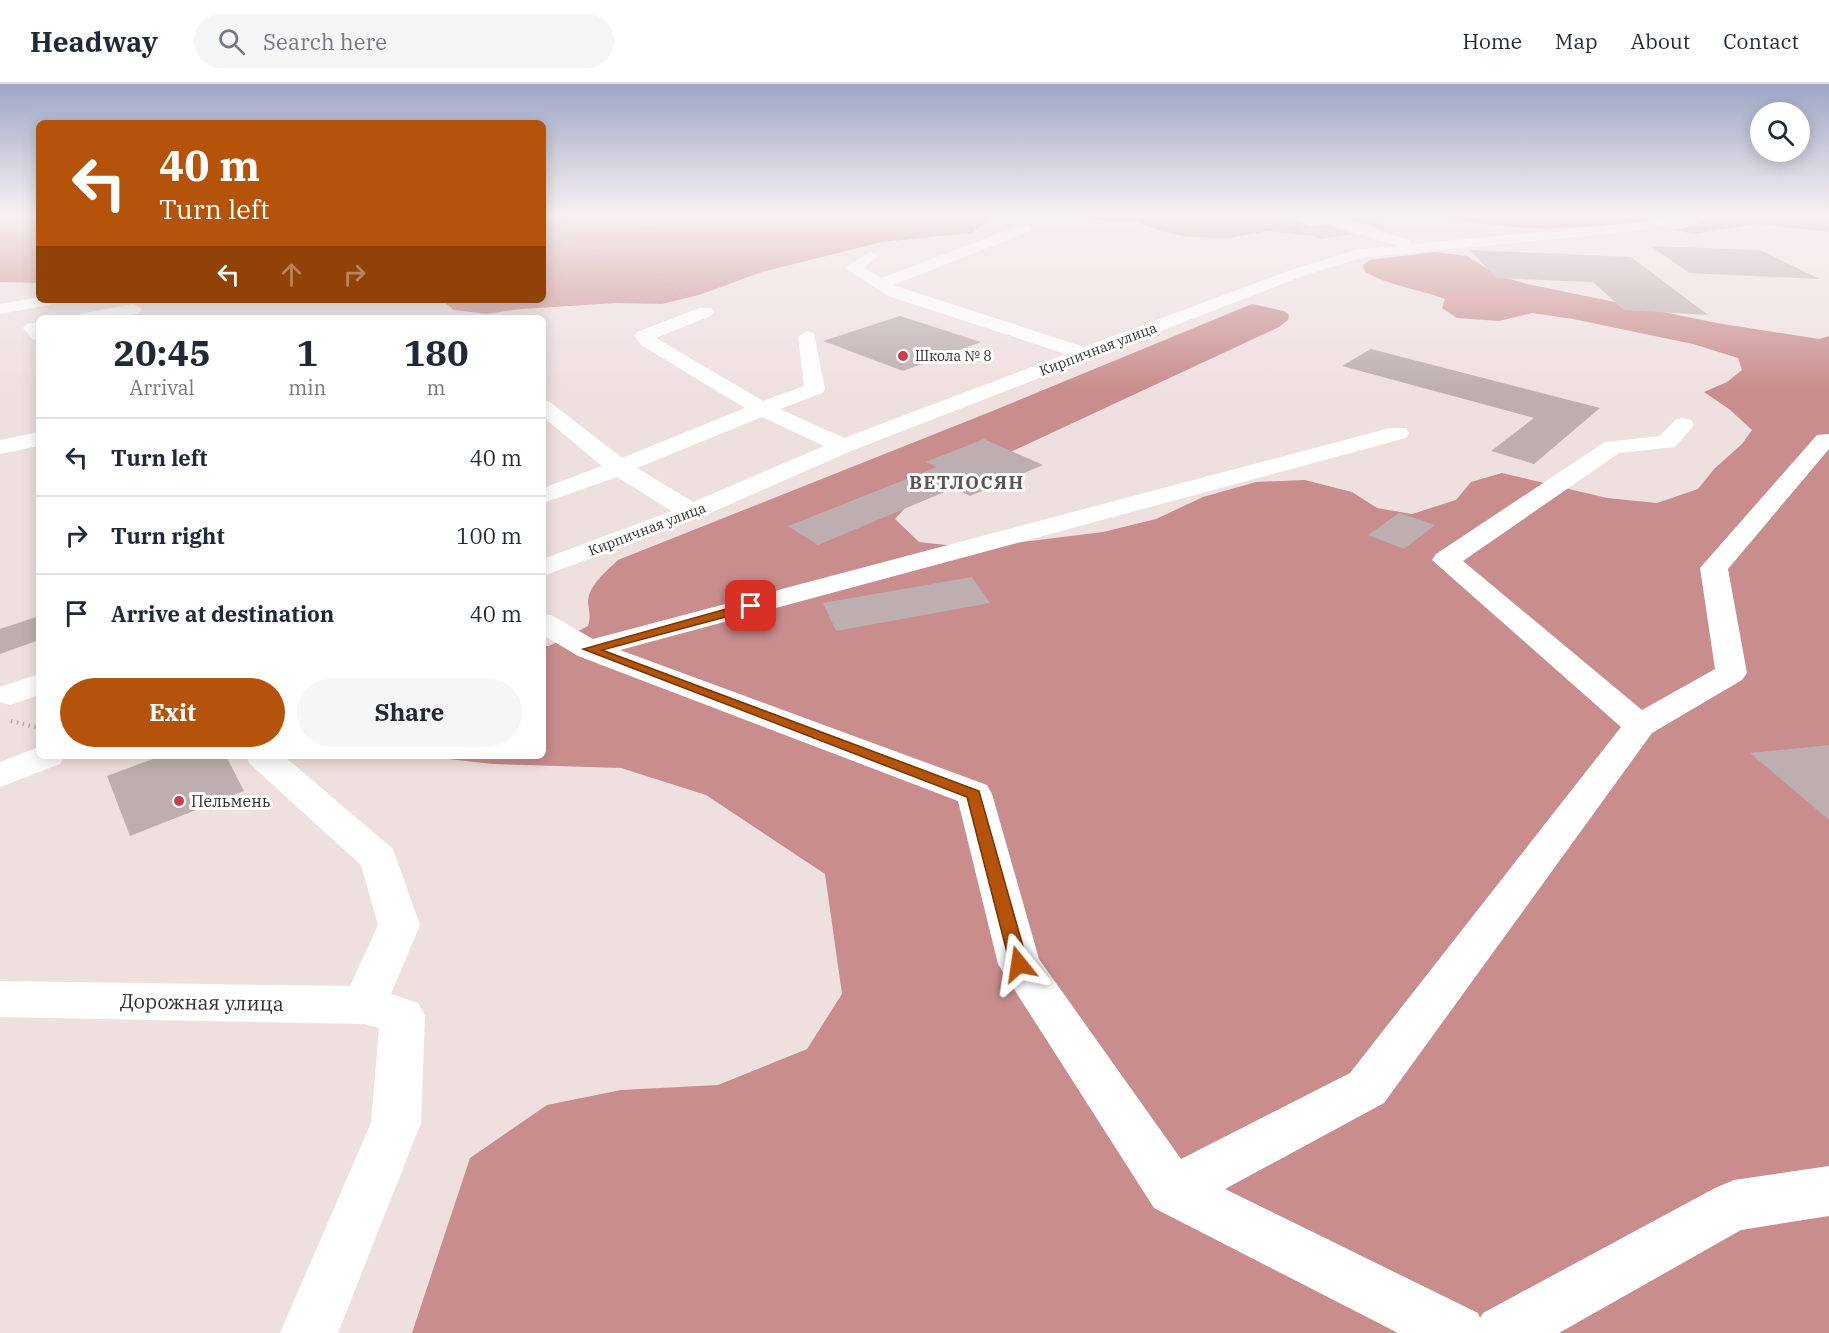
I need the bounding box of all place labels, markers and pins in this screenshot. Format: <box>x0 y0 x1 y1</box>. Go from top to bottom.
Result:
place label: Школа № 8 <box>915 347 992 365</box>
marker: Школа № 8 <box>896 349 910 363</box>
pin <box>725 580 776 631</box>
place label: Пельмень <box>191 791 271 811</box>
marker: Пельмень <box>172 794 186 808</box>

